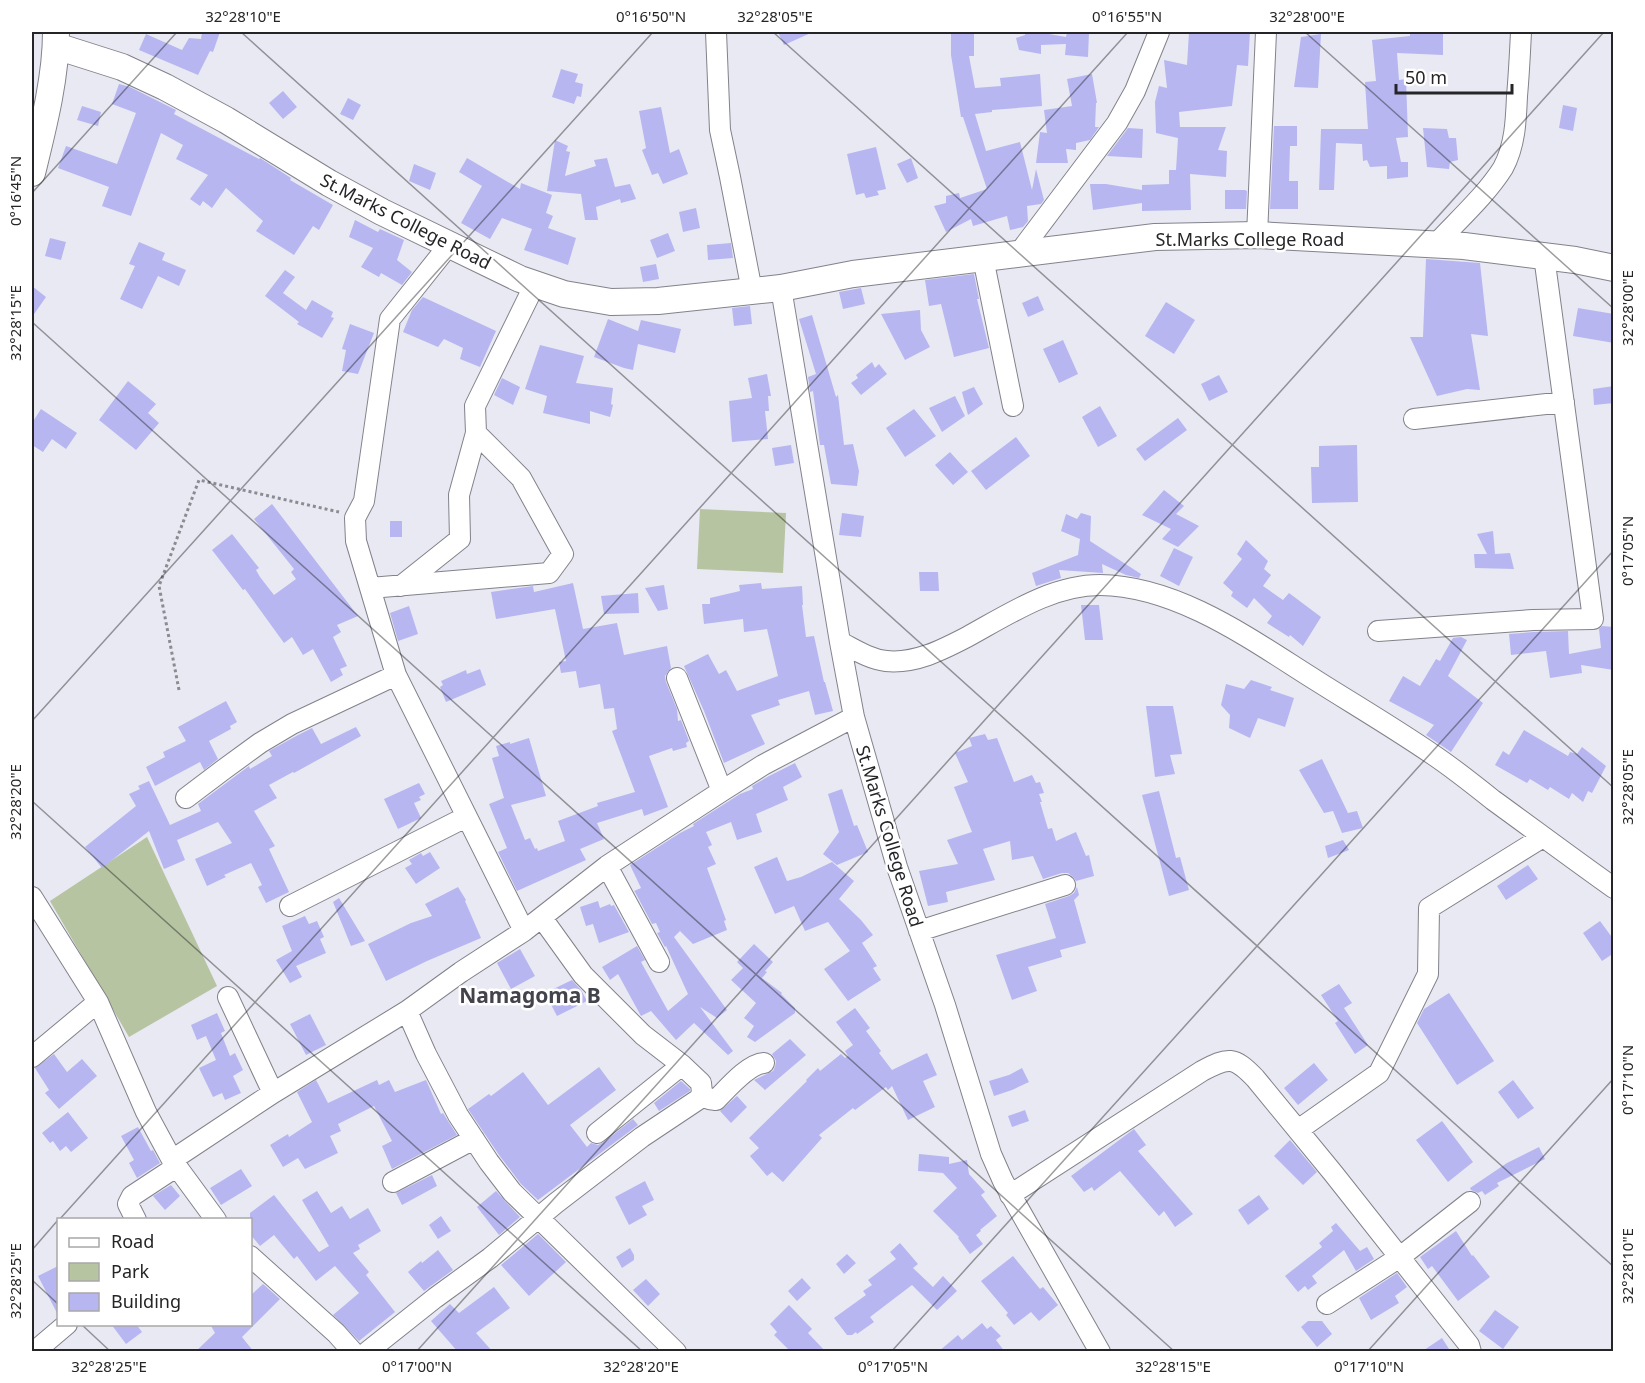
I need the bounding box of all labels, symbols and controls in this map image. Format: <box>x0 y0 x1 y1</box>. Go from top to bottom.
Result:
text: 32°28'10"E <box>205 6 281 26</box>
text: 0°16'50"N <box>616 6 686 26</box>
text: 32°28'05"E <box>737 6 813 26</box>
text: 0°16'55"N <box>1092 6 1162 26</box>
text: 32°28'00"E <box>1269 6 1345 26</box>
scale bar <box>1396 57 1512 95</box>
text: 50 m <box>1405 65 1447 89</box>
text: 0°16'45"N <box>5 156 25 226</box>
street label: St.Marks College Road <box>316 167 496 275</box>
street label: St.Marks College Road <box>1156 227 1344 251</box>
text: 32°28'00"E <box>1617 270 1637 346</box>
text: 32°28'15"E <box>5 285 25 361</box>
text: 0°17'05"N <box>1617 516 1637 586</box>
street label: St.Marks College Road <box>851 742 929 930</box>
text: 32°28'05"E <box>1617 749 1637 825</box>
text: 32°28'20"E <box>5 764 25 840</box>
district label: Namagoma B <box>459 981 601 1009</box>
text: 0°17'10"N <box>1617 1045 1637 1115</box>
legend <box>57 1218 252 1326</box>
text: 32°28'10"E <box>1617 1228 1637 1304</box>
text: Road <box>111 1229 154 1253</box>
text: 32°28'25"E <box>5 1243 25 1319</box>
text: Park <box>111 1259 149 1283</box>
text: Building <box>111 1289 181 1313</box>
text: 32°28'25"E <box>71 1356 147 1376</box>
text: 0°17'00"N <box>382 1356 452 1376</box>
text: 32°28'20"E <box>603 1356 679 1376</box>
text: 0°17'05"N <box>858 1356 928 1376</box>
text: 32°28'15"E <box>1135 1356 1211 1376</box>
text: 0°17'10"N <box>1334 1356 1404 1376</box>

